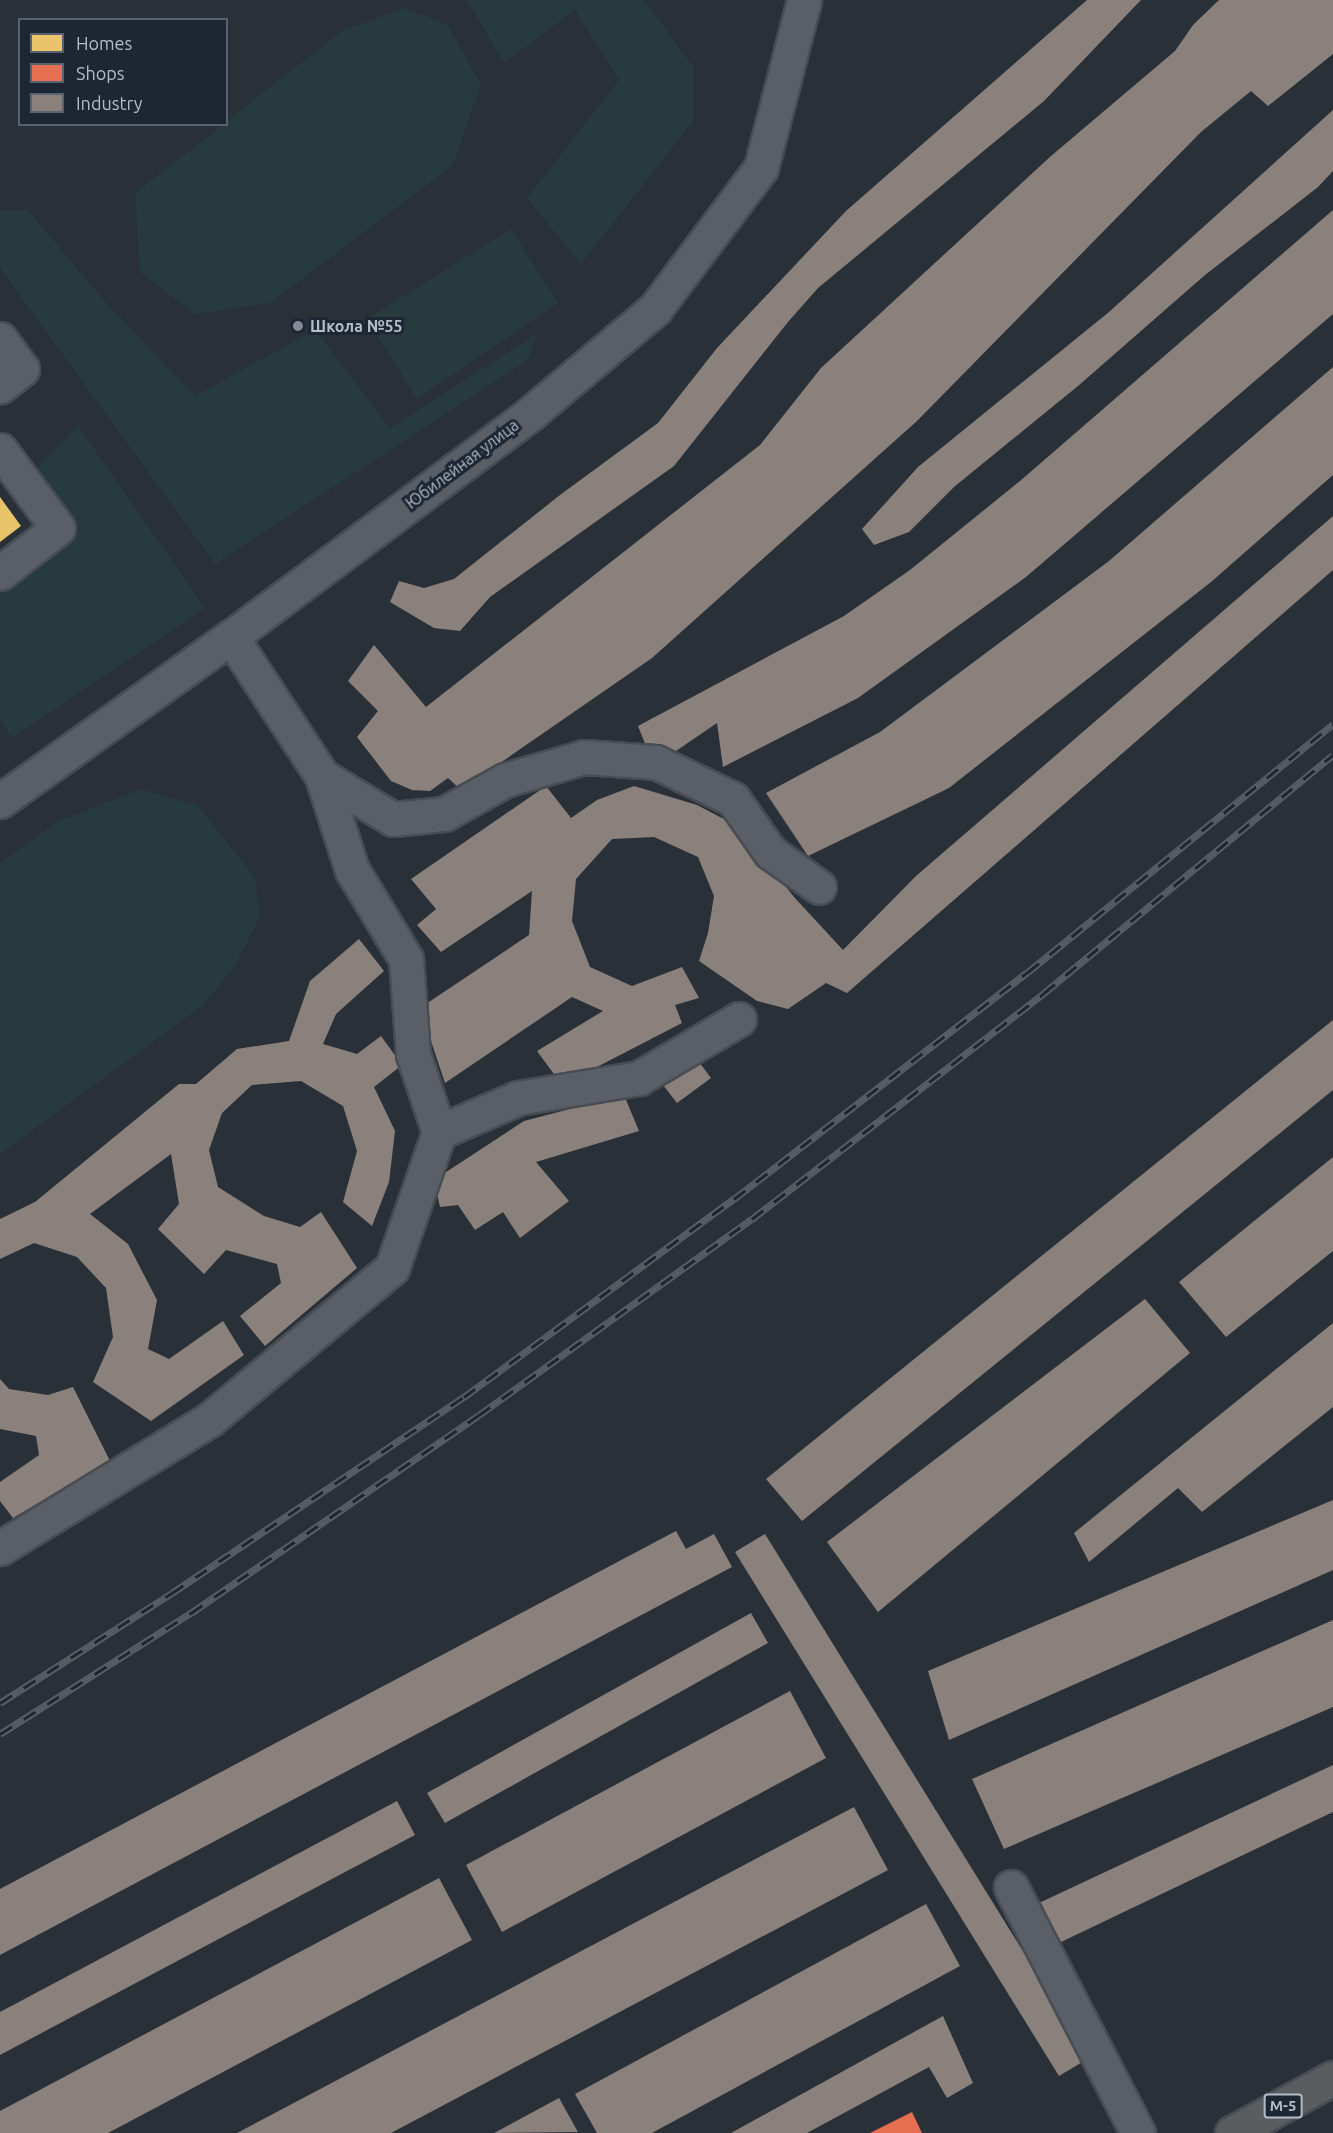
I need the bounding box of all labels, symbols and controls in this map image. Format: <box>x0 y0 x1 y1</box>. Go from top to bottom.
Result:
legend <box>18 18 228 126</box>
text: Homes <box>76 33 132 53</box>
text: Shops <box>76 63 125 83</box>
text: Industry <box>76 93 142 113</box>
place label: Школа №55 <box>310 316 403 336</box>
marker: Школа №55 <box>291 319 305 333</box>
street label: Юбилейная улица <box>402 415 522 513</box>
road number: М-5 <box>1264 2094 1302 2118</box>

